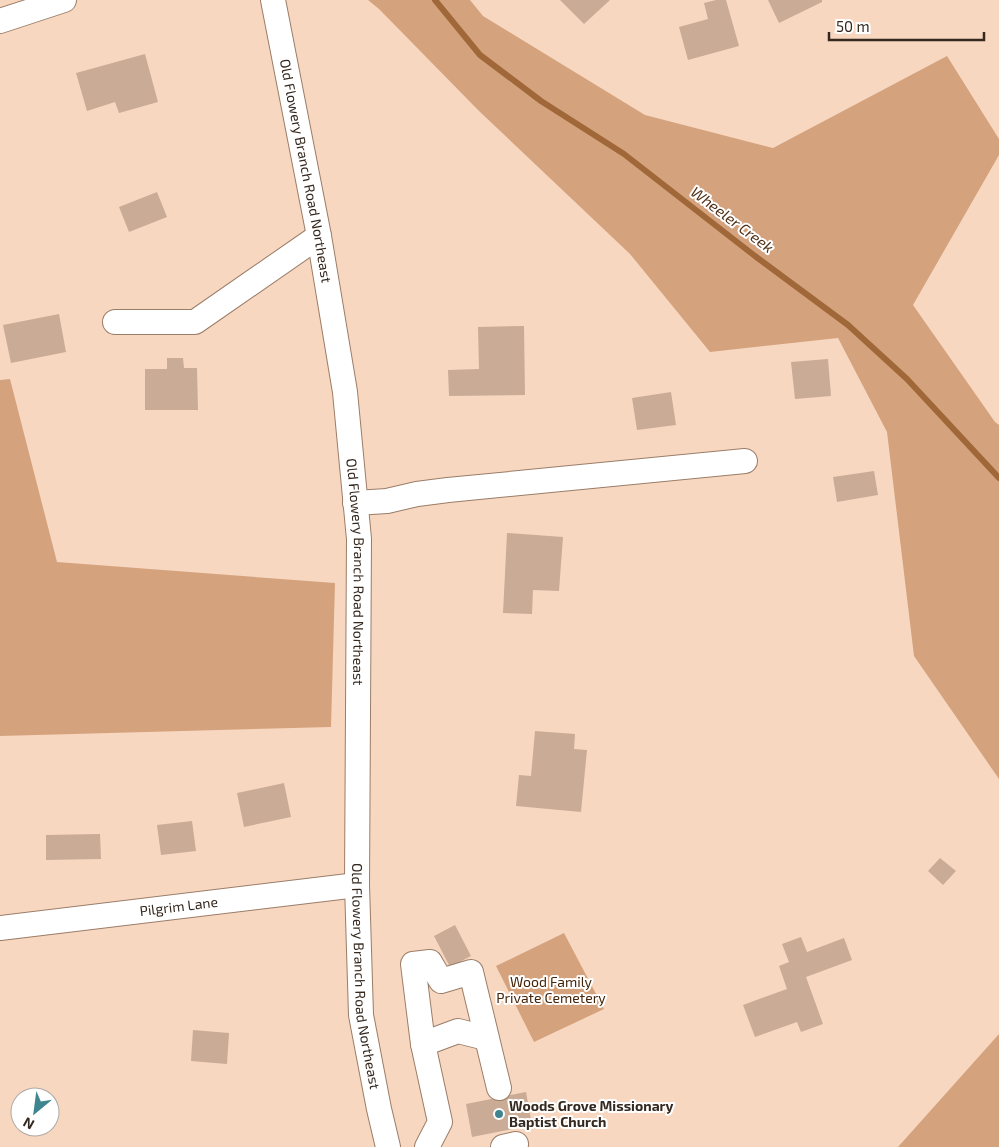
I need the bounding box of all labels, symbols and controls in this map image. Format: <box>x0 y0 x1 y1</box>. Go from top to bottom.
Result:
scale bar <box>829 10 984 42</box>
text: 50 m <box>836 17 870 35</box>
street label: Old Flowery Branch Road Northeast <box>277 57 336 284</box>
water label: Wheeler Creek <box>688 182 778 256</box>
street label: Old Flowery Branch Road Northeast <box>343 458 368 686</box>
street label: Old Flowery Branch Road Northeast <box>349 863 384 1091</box>
street label: Pilgrim Lane <box>139 893 219 919</box>
park label: Wood Family Private Cemetery <box>496 973 606 1006</box>
north arrow <box>10 1087 60 1137</box>
place label: Woods Grove Missionary Baptist Church <box>509 1097 674 1130</box>
marker: Woods Grove Missionary Baptist Church <box>493 1108 505 1120</box>
text: N <box>20 1114 37 1134</box>

